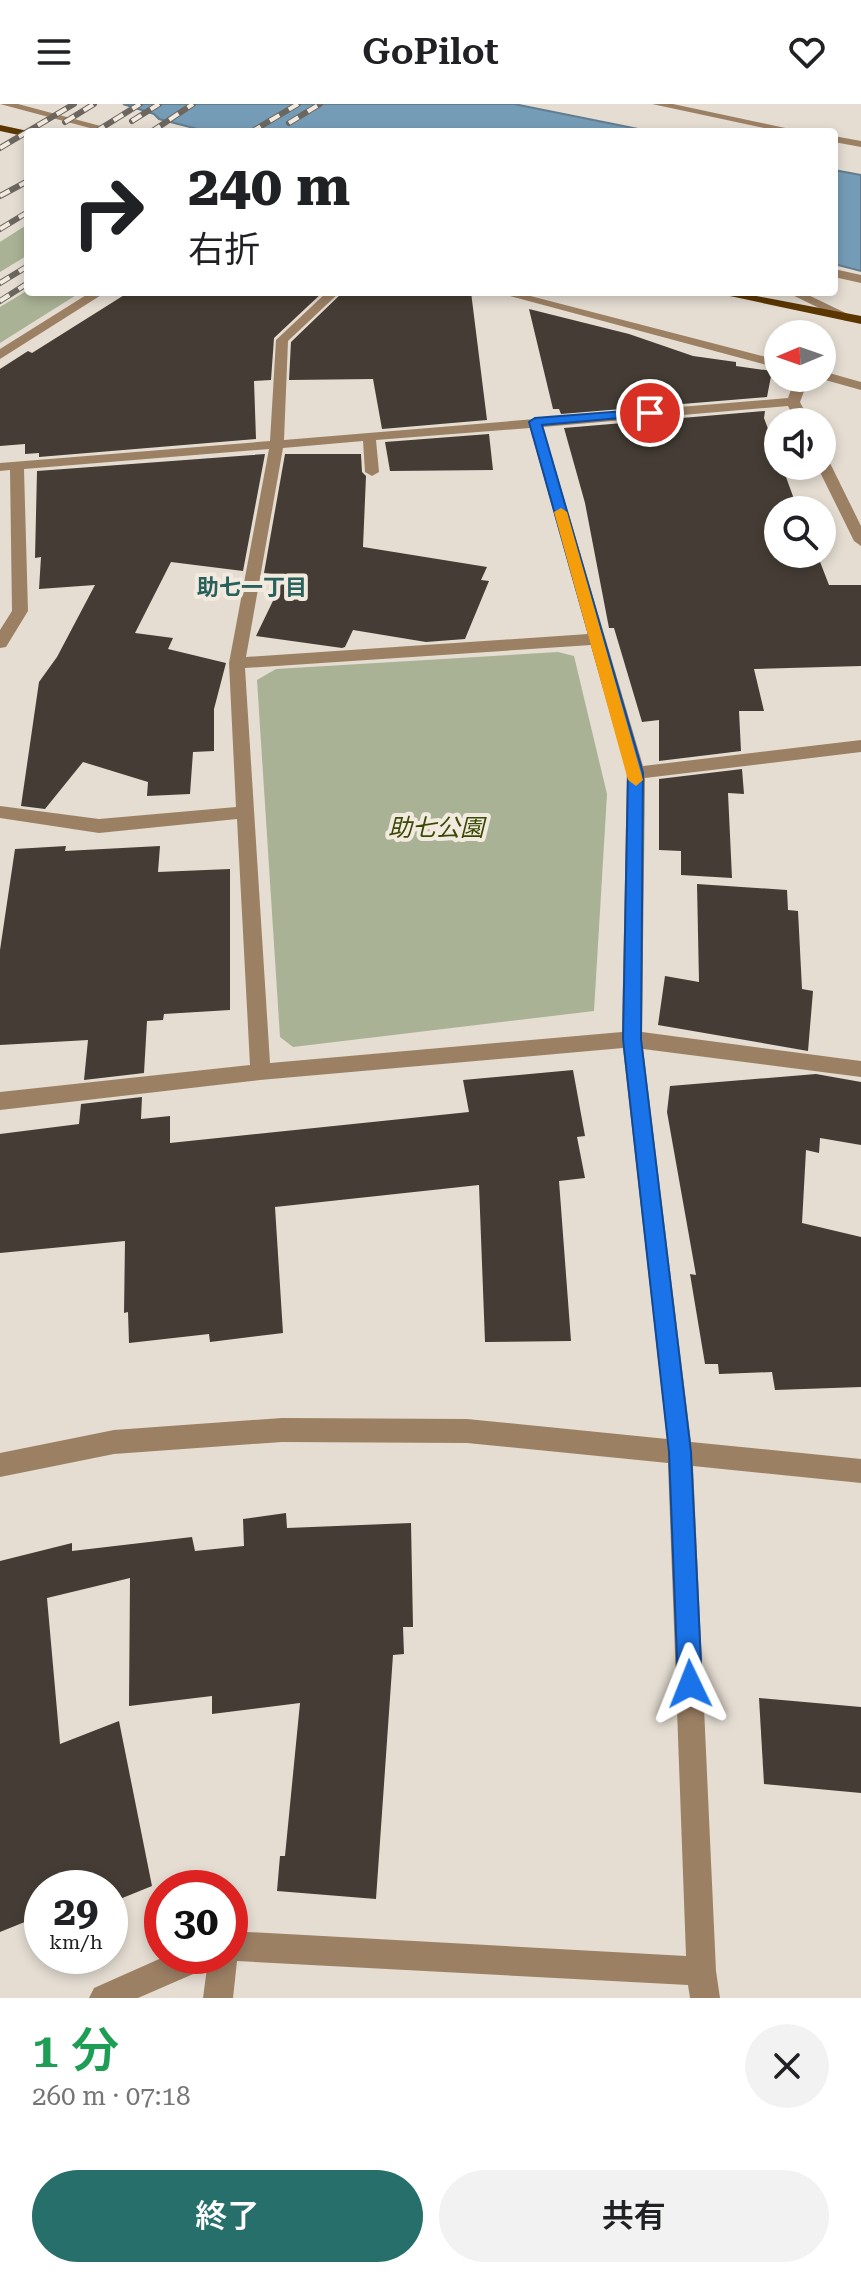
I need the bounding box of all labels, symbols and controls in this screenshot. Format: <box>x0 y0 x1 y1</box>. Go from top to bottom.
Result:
icon: menu <box>32 30 76 74</box>
icon: heart <box>785 30 829 74</box>
text: GoPilot <box>362 31 499 73</box>
text: 240 m <box>188 153 350 219</box>
icon: right <box>56 160 160 264</box>
text: 右折 <box>188 229 260 271</box>
north arrow <box>764 320 836 392</box>
map controls <box>764 320 836 568</box>
pin <box>616 379 684 447</box>
icon: arrive <box>628 391 672 435</box>
button: sound <box>764 408 836 480</box>
button: search <box>764 496 836 568</box>
district label: 助七一丁目 <box>197 575 307 600</box>
park label: 助七公園 <box>388 814 487 842</box>
position arrow <box>648 1642 732 1726</box>
speed limit sign: 30 <box>144 1870 248 1974</box>
text: 29 <box>54 1888 98 1935</box>
text: km/h <box>49 1930 103 1954</box>
text: 1 分 <box>32 2023 119 2079</box>
button: close <box>745 2024 829 2108</box>
text: 260 m · 07:18 <box>32 2081 191 2111</box>
button: 終了 <box>32 2170 423 2262</box>
button: 共有 <box>439 2170 829 2262</box>

